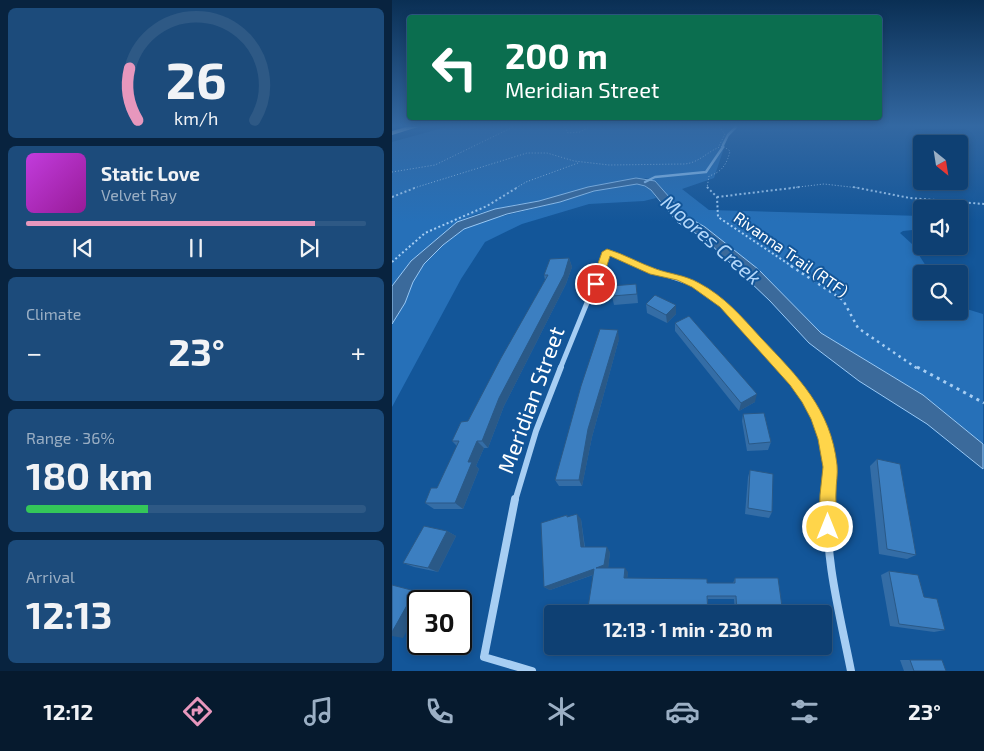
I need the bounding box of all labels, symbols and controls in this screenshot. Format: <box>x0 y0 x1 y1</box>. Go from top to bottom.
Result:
text: 200 m <box>505 34 608 76</box>
icon: left <box>422 35 487 100</box>
text: 26 <box>166 47 226 109</box>
text: Meridian Street <box>505 76 659 102</box>
text: km/h <box>174 107 218 129</box>
north arrow <box>913 135 968 190</box>
map controls <box>913 135 968 320</box>
text: Static Love <box>101 162 200 185</box>
text: Velvet Ray <box>101 185 177 204</box>
water label: Moores Creek <box>657 189 766 289</box>
button: sound <box>913 200 968 255</box>
street label: Rivanna Trail (RTF) <box>730 207 852 300</box>
icon: previous <box>69 234 97 262</box>
icon: pause <box>182 234 210 262</box>
icon: next <box>295 234 323 262</box>
pin <box>575 263 617 305</box>
button: search <box>913 265 968 320</box>
icon: arrive <box>582 270 610 298</box>
text: Climate <box>26 304 81 323</box>
street label: Meridian Street <box>491 323 569 477</box>
text: 23° <box>168 328 225 374</box>
text: − <box>26 335 42 369</box>
text: + <box>351 335 366 369</box>
text: Range · 36% <box>26 428 115 447</box>
text: 180 km <box>26 452 153 498</box>
position arrow <box>801 500 853 552</box>
text: Arrival <box>26 567 75 586</box>
speed limit sign: 30 <box>407 590 472 655</box>
text: 12:13 <box>26 591 112 637</box>
text: 12:13 · 1 min · 230 m <box>603 618 773 641</box>
icon: directions <box>180 694 215 729</box>
icon: music <box>301 694 336 729</box>
icon: phone <box>422 694 457 729</box>
icon: climate <box>544 694 579 729</box>
icon: car <box>665 694 700 729</box>
icon: filters <box>787 694 822 729</box>
text: 12:12 <box>43 698 93 724</box>
text: 23° <box>908 698 941 724</box>

